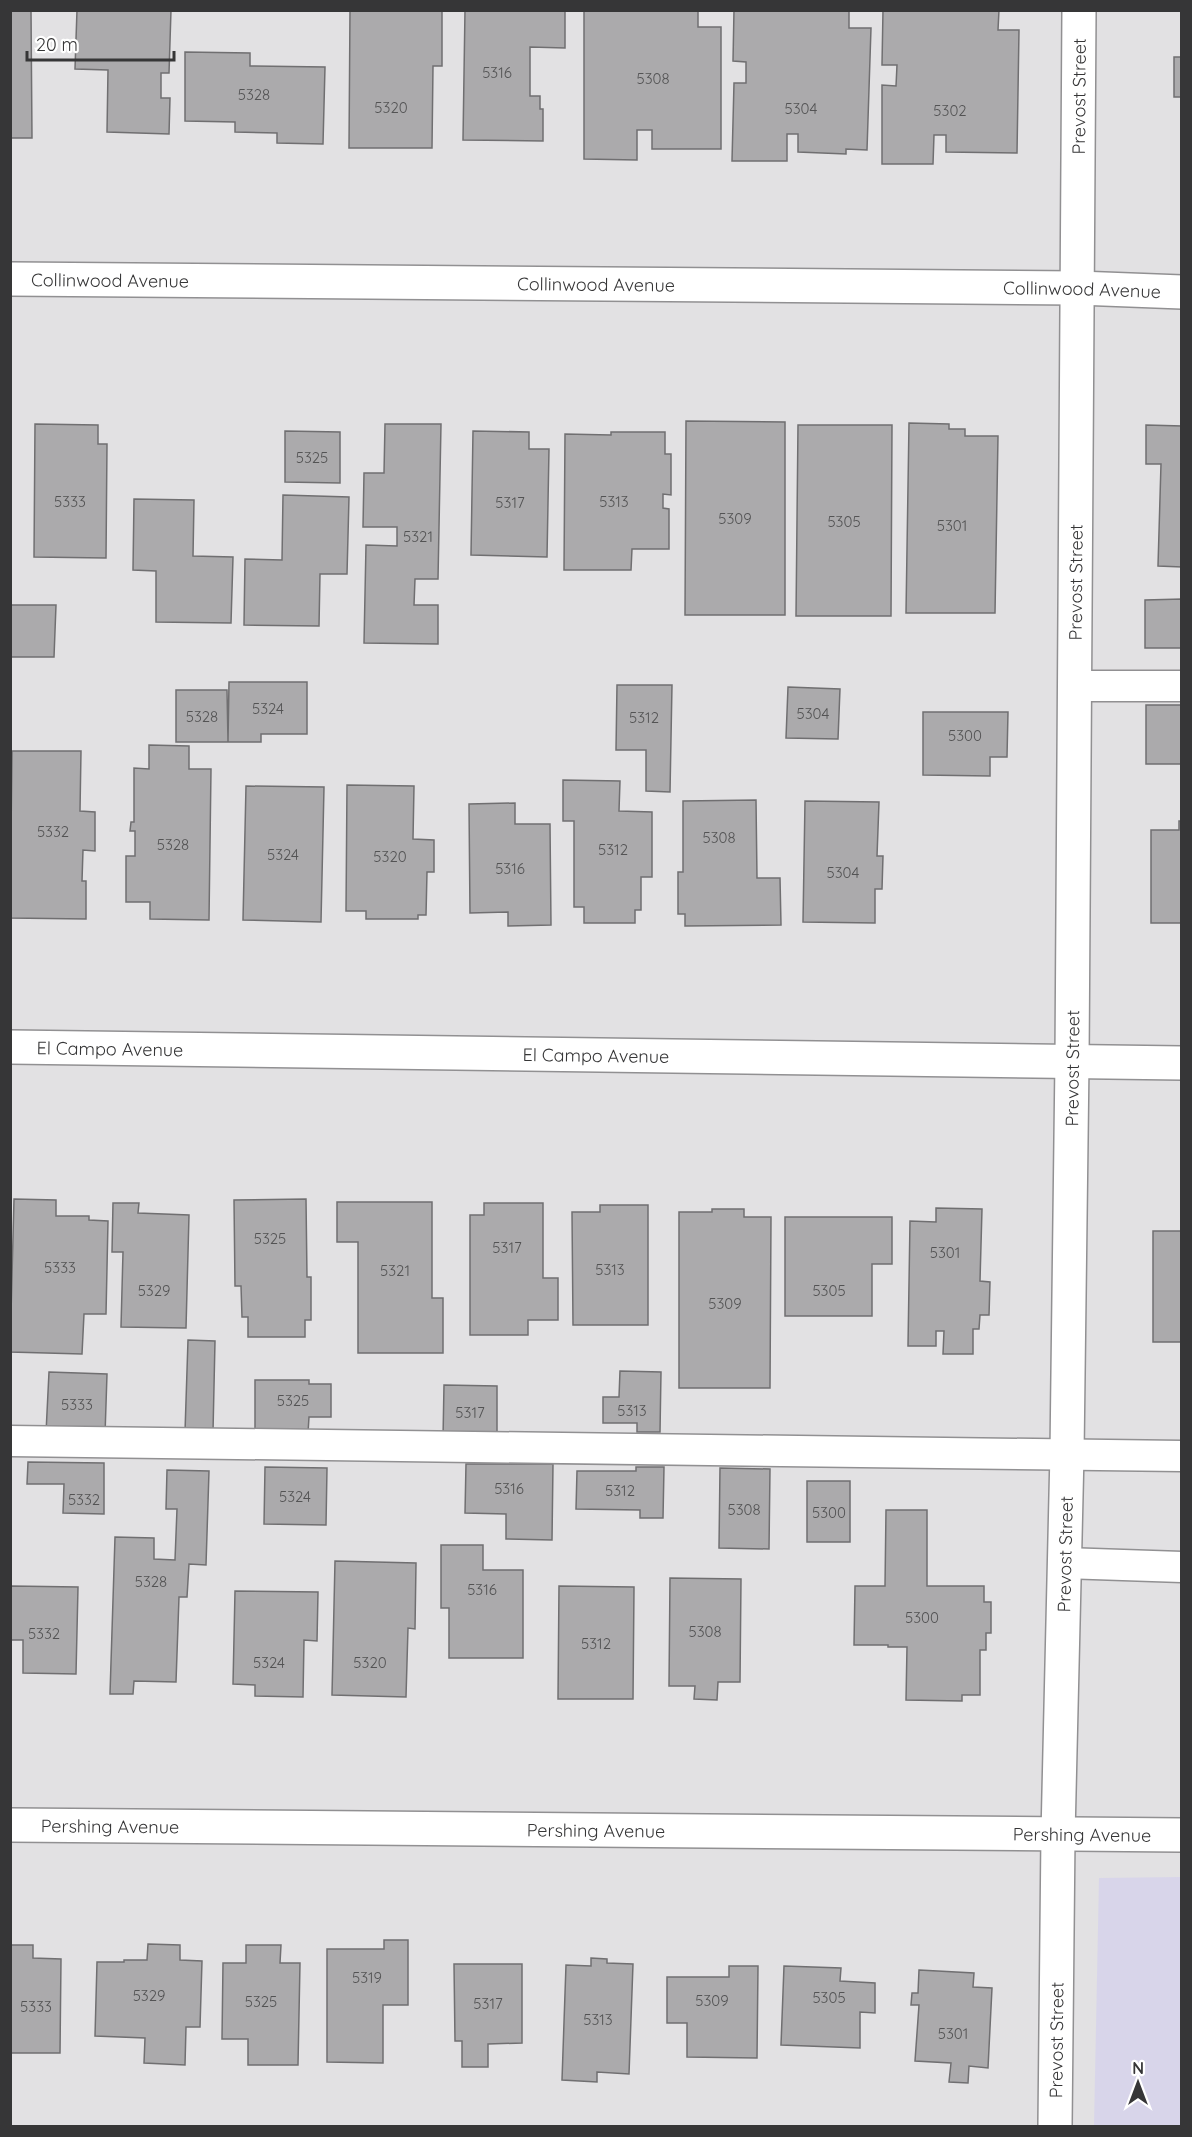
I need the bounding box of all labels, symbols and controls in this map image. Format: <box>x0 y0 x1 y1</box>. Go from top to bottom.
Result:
scale bar <box>27 24 174 62</box>
text: 20 m <box>36 33 78 56</box>
street label: Prevost Street <box>1067 38 1090 154</box>
house number: 5316 <box>482 63 512 82</box>
house number: 5308 <box>636 69 670 88</box>
house number: 5328 <box>238 85 270 104</box>
house number: 5320 <box>374 98 408 117</box>
house number: 5304 <box>785 99 818 118</box>
house number: 5302 <box>933 101 967 120</box>
street label: Collinwood Avenue <box>31 268 189 292</box>
street label: Collinwood Avenue <box>517 272 675 296</box>
street label: Collinwood Avenue <box>1003 276 1161 303</box>
house number: 5325 <box>296 448 328 467</box>
house number: 5333 <box>54 492 86 511</box>
house number: 5313 <box>599 492 629 511</box>
house number: 5317 <box>495 493 525 512</box>
house number: 5309 <box>718 509 752 528</box>
house number: 5305 <box>827 512 861 531</box>
house number: 5301 <box>937 516 967 535</box>
street label: Prevost Street <box>1063 524 1087 640</box>
house number: 5321 <box>403 527 433 546</box>
house number: 5324 <box>252 699 284 718</box>
house number: 5304 <box>797 704 830 723</box>
house number: 5328 <box>186 707 218 726</box>
house number: 5312 <box>629 708 659 727</box>
house number: 5300 <box>948 726 982 745</box>
house number: 5332 <box>37 822 69 841</box>
house number: 5308 <box>702 828 736 847</box>
house number: 5328 <box>157 835 189 854</box>
house number: 5312 <box>598 840 628 859</box>
house number: 5324 <box>267 845 299 864</box>
house number: 5320 <box>373 847 407 866</box>
house number: 5316 <box>495 859 525 878</box>
house number: 5304 <box>827 863 860 882</box>
street label: Prevost Street <box>1060 1010 1084 1126</box>
street label: El Campo Avenue <box>36 1036 184 1061</box>
street label: El Campo Avenue <box>522 1042 669 1067</box>
house number: 5325 <box>254 1229 286 1248</box>
house number: 5317 <box>492 1238 522 1257</box>
house number: 5301 <box>930 1243 960 1262</box>
house number: 5333 <box>44 1258 76 1277</box>
house number: 5313 <box>595 1260 625 1279</box>
house number: 5321 <box>380 1261 410 1280</box>
house number: 5329 <box>138 1281 170 1300</box>
house number: 5305 <box>812 1281 846 1300</box>
house number: 5309 <box>708 1294 742 1313</box>
house number: 5325 <box>277 1391 309 1410</box>
house number: 5333 <box>61 1395 93 1414</box>
house number: 5313 <box>617 1401 647 1420</box>
house number: 5317 <box>455 1403 485 1422</box>
house number: 5316 <box>494 1479 524 1498</box>
house number: 5312 <box>605 1481 635 1500</box>
house number: 5324 <box>279 1487 311 1506</box>
house number: 5332 <box>68 1490 100 1509</box>
street label: Prevost Street <box>1052 1496 1077 1613</box>
house number: 5308 <box>727 1500 761 1519</box>
house number: 5300 <box>812 1503 846 1522</box>
house number: 5328 <box>135 1572 167 1591</box>
house number: 5316 <box>467 1580 497 1599</box>
house number: 5300 <box>905 1608 939 1627</box>
house number: 5308 <box>688 1622 722 1641</box>
house number: 5332 <box>28 1624 60 1643</box>
house number: 5312 <box>581 1634 611 1653</box>
house number: 5324 <box>253 1653 285 1672</box>
house number: 5320 <box>353 1653 387 1672</box>
street label: Pershing Avenue <box>41 1814 179 1838</box>
street label: Pershing Avenue <box>527 1818 665 1842</box>
street label: Pershing Avenue <box>1013 1822 1151 1846</box>
house number: 5319 <box>352 1968 382 1987</box>
street label: Prevost Street <box>1044 1982 1068 2098</box>
house number: 5329 <box>133 1986 165 2005</box>
house number: 5305 <box>812 1988 846 2007</box>
house number: 5309 <box>695 1991 729 2010</box>
house number: 5325 <box>245 1992 277 2011</box>
house number: 5317 <box>473 1994 503 2013</box>
house number: 5333 <box>20 1997 52 2016</box>
house number: 5313 <box>583 2010 613 2029</box>
house number: 5301 <box>938 2024 968 2043</box>
north arrow <box>1108 2053 1168 2113</box>
text: N <box>1132 2058 1144 2078</box>

